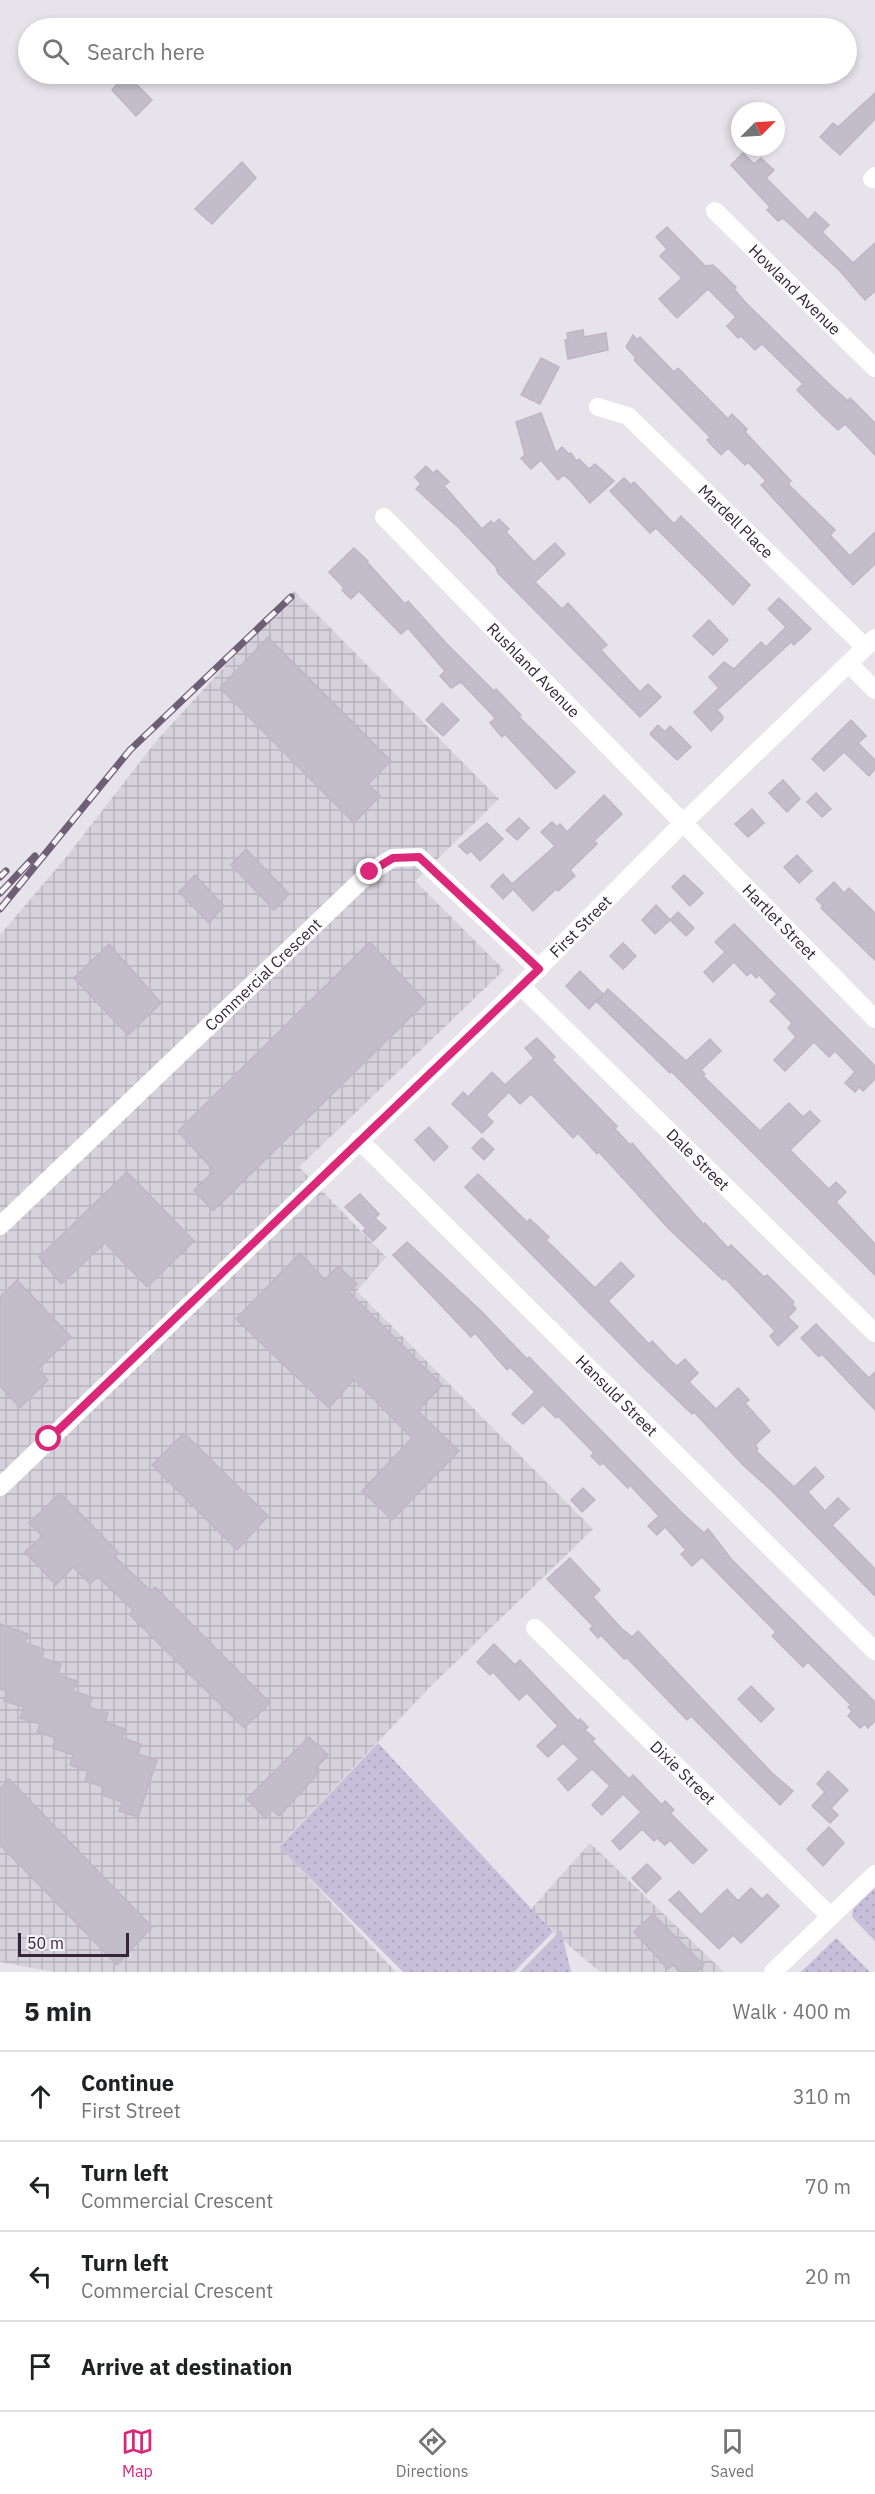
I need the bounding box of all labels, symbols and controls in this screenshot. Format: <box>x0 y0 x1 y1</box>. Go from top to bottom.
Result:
search box <box>18 18 857 84</box>
icon: search <box>39 35 72 68</box>
text: Search here <box>87 37 205 66</box>
north arrow <box>731 102 785 156</box>
street label: Howland Avenue <box>745 240 845 339</box>
street label: Mardell Place <box>694 480 778 562</box>
street label: Rushland Avenue <box>483 618 585 722</box>
route end <box>356 858 382 884</box>
street label: Hartlet Street <box>738 880 821 964</box>
street label: First Street <box>545 891 616 962</box>
street label: Commercial Crescent <box>200 914 326 1035</box>
street label: Dale Street <box>662 1124 734 1195</box>
street label: Hansuld Street <box>572 1351 662 1440</box>
route start <box>35 1425 61 1451</box>
street label: Dixie Street <box>646 1736 720 1809</box>
scale bar <box>18 1930 129 1958</box>
text: 50 m <box>27 1933 64 1953</box>
text: 5 min <box>24 1994 92 2028</box>
text: Walk · 400 m <box>733 1998 851 2025</box>
text: Continue <box>81 2068 174 2097</box>
icon: ahead <box>24 2080 57 2113</box>
text: 310 m <box>793 2083 851 2110</box>
text: First Street <box>81 2097 181 2124</box>
text: Turn left <box>81 2158 169 2187</box>
icon: left <box>24 2170 57 2203</box>
text: 70 m <box>805 2173 851 2200</box>
text: Commercial Crescent <box>81 2187 273 2214</box>
text: Turn left <box>81 2248 169 2277</box>
icon: left <box>24 2260 57 2293</box>
text: 20 m <box>805 2263 851 2290</box>
text: Commercial Crescent <box>81 2277 273 2304</box>
icon: arrive <box>24 2350 57 2383</box>
text: Arrive at destination <box>81 2352 292 2381</box>
tab: Map <box>121 2425 154 2481</box>
tab: Directions <box>396 2425 469 2481</box>
tab: Saved <box>711 2425 754 2481</box>

